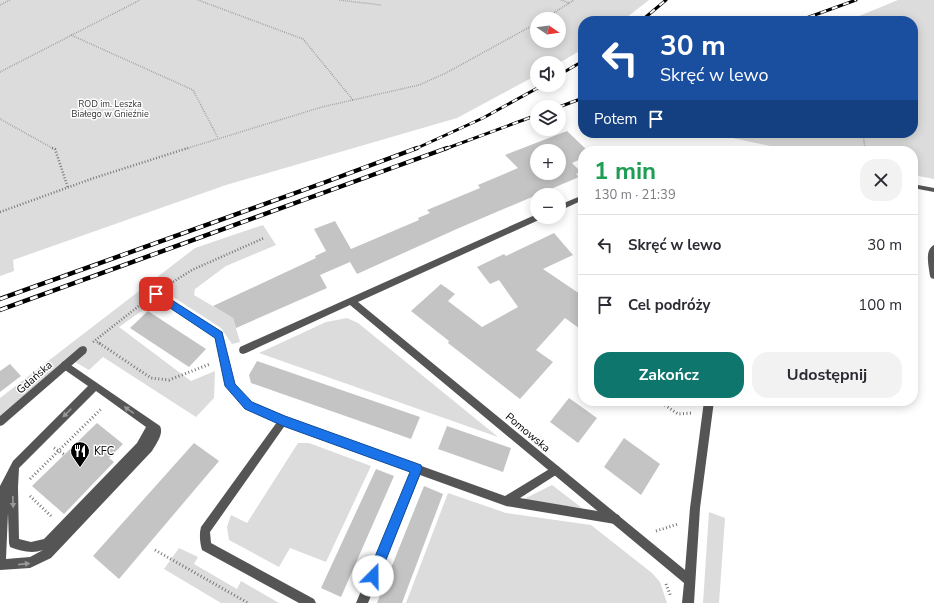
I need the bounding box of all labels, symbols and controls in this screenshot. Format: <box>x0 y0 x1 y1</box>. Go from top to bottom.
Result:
north arrow <box>530 12 566 48</box>
map controls <box>530 12 566 224</box>
text: 30 m <box>660 27 726 65</box>
icon: left <box>594 32 646 84</box>
button: sound <box>530 56 566 92</box>
text: Skręć w lewo <box>660 63 768 87</box>
park label: ROD im. Leszka Białego w Gnieźnie <box>71 98 149 120</box>
button: layers <box>530 100 566 136</box>
icon: arrive <box>645 108 667 130</box>
text: Potem <box>594 109 637 129</box>
button: + <box>530 144 566 180</box>
text: 1 min <box>594 155 656 187</box>
button: close <box>860 159 902 201</box>
text: 130 m · 21:39 <box>594 186 676 204</box>
button: − <box>530 188 566 224</box>
icon: left <box>594 234 616 256</box>
text: Skręć w lewo <box>628 235 721 255</box>
text: 30 m <box>867 235 902 255</box>
pin <box>139 277 173 311</box>
icon: arrive <box>145 283 167 305</box>
icon: arrive <box>594 294 616 316</box>
text: Cel podróży <box>628 295 710 315</box>
text: 100 m <box>858 295 902 315</box>
button: Zakończ <box>594 352 744 398</box>
button: Udostępnij <box>752 352 902 398</box>
street label: Gdańska <box>13 357 56 397</box>
one-way arrow <box>123 406 134 414</box>
one-way arrow <box>62 408 72 418</box>
street label: Pomowska <box>502 409 553 456</box>
restaurant icon: KFC <box>69 440 91 468</box>
place label: KFC <box>94 444 114 459</box>
one-way arrow <box>10 496 16 509</box>
position arrow <box>352 555 394 597</box>
one-way arrow <box>17 561 30 567</box>

